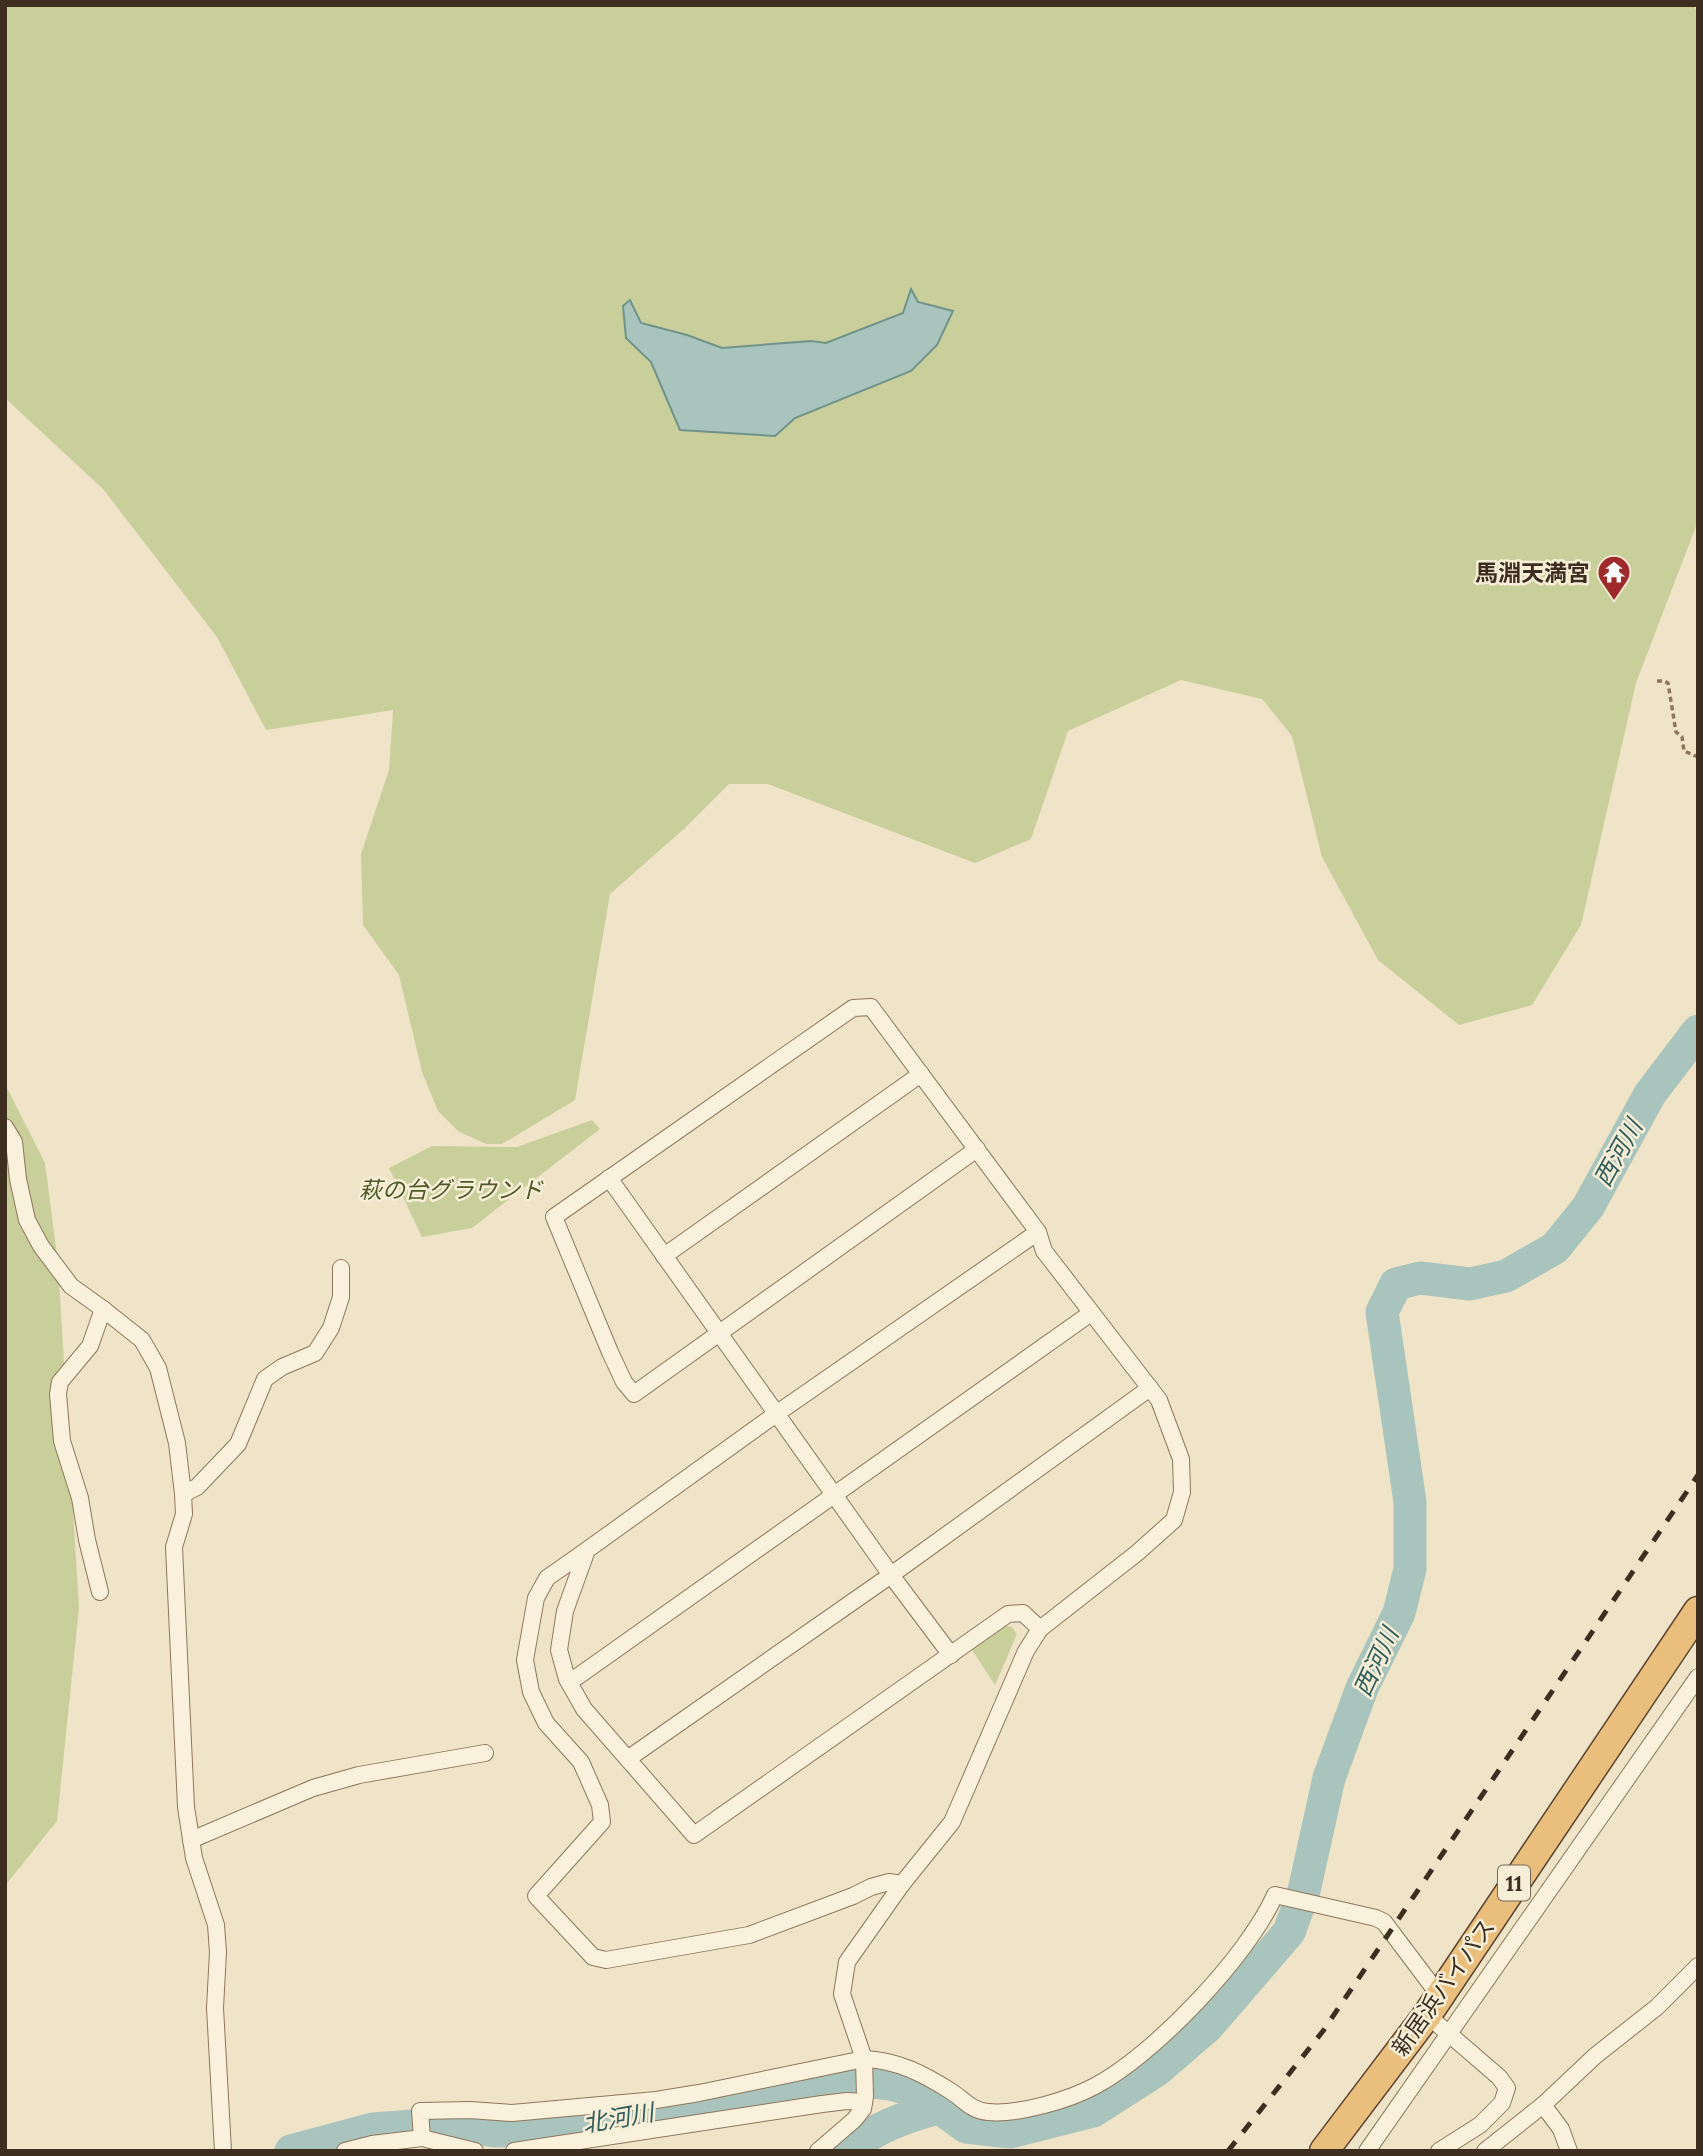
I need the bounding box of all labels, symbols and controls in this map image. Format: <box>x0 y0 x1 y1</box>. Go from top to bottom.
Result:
temple icon: 馬淵天満宮 <box>1595 553 1633 602</box>
place label: 馬淵天満宮 <box>1475 558 1590 587</box>
water label: 西河川 <box>1587 1111 1650 1192</box>
park label: 萩の台グラウンド <box>359 1175 544 1204</box>
water label: 西河川 <box>1347 1620 1407 1701</box>
road number: 11 <box>1498 1866 1530 1900</box>
street label: 新居浜バイパス <box>1385 1913 1501 2061</box>
water label: 北河川 <box>580 2096 659 2140</box>

